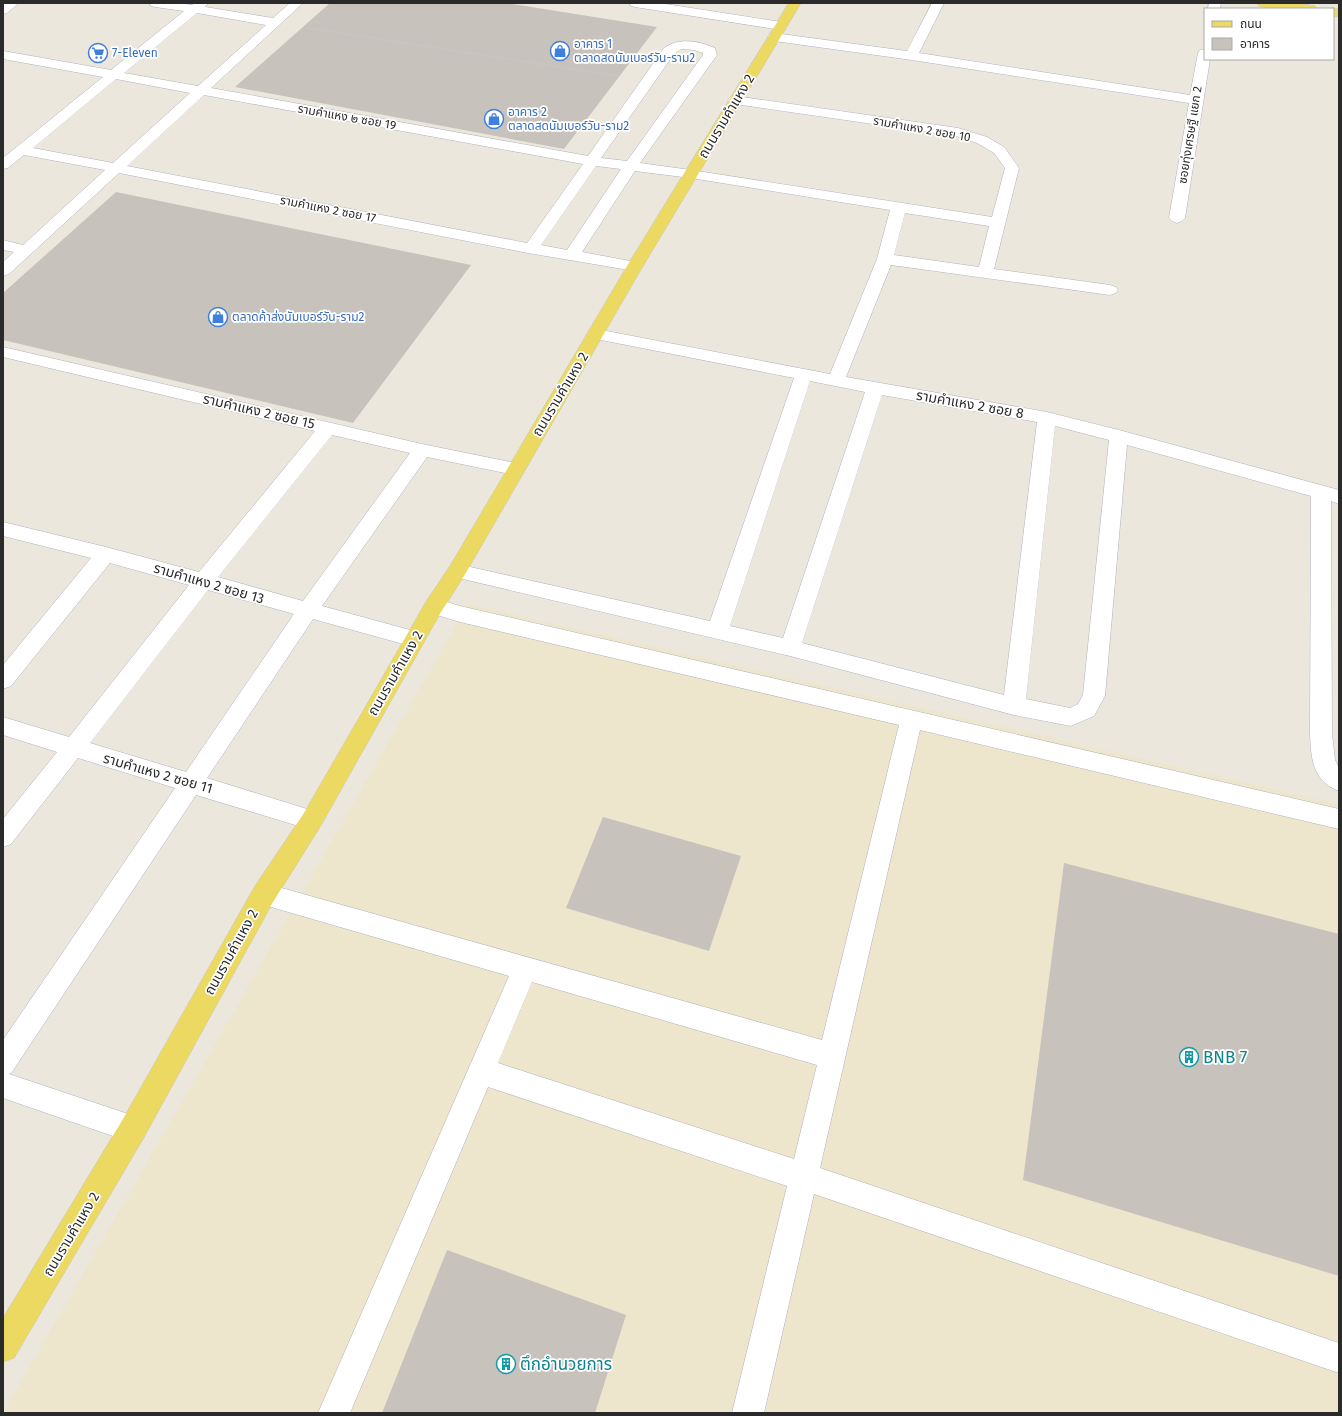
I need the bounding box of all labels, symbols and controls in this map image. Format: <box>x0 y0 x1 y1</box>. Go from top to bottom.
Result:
legend <box>1204 8 1334 60</box>
text: ถนน <box>1240 17 1262 31</box>
place label: อาคาร 1 ตลาดสดนัมเบอร์วัน-ราม2 <box>574 37 695 65</box>
text: อาคาร <box>1240 37 1270 51</box>
shop icon: อาคาร 1 ตลาดสดนัมเบอร์วัน-ราม2 <box>549 40 571 62</box>
supermarket icon: 7-Eleven <box>87 42 109 64</box>
place label: 7-Eleven <box>112 46 158 60</box>
street label: ถนนรามคำแหง 2 <box>695 71 758 161</box>
street label: ซอยทุ่งเศรษฐี แยก 2 <box>1175 85 1205 185</box>
street label: รามคำแหง ๒ ซอย 19 <box>297 101 397 133</box>
place label: อาคาร 2 ตลาดสดนัมเบอร์วัน-ราม2 <box>508 105 629 133</box>
shop icon: อาคาร 2 ตลาดสดนัมเบอร์วัน-ราม2 <box>483 108 505 130</box>
street label: รามคำแหง 2 ซอย 10 <box>872 114 972 145</box>
street label: รามคำแหง 2 ซอย 17 <box>279 193 377 225</box>
shop icon: ตลาดค้าส่งนัมเบอร์วัน-ราม2 <box>207 306 229 328</box>
place label: ตลาดค้าส่งนัมเบอร์วัน-ราม2 <box>232 310 365 324</box>
street label: ถนนรามคำแหง 2 <box>529 349 592 439</box>
street label: รามคำแหง 2 ซอย 8 <box>915 387 1025 422</box>
street label: รามคำแหง 2 ซอย 15 <box>201 390 317 433</box>
street label: รามคำแหง 2 ซอย 13 <box>152 560 266 607</box>
street label: ถนนรามคำแหง 2 <box>364 628 427 719</box>
street label: รามคำแหง 2 ซอย 11 <box>101 750 215 797</box>
street label: ถนนรามคำแหง 2 <box>201 906 262 998</box>
building icon: BNB 7 <box>1178 1046 1200 1068</box>
place label: BNB 7 <box>1203 1047 1248 1068</box>
street label: ถนนรามคำแหง 2 <box>40 1189 103 1279</box>
building icon: ตึกอำนวยการ <box>495 1353 517 1375</box>
place label: ตึกอำนวยการ <box>520 1354 612 1375</box>

